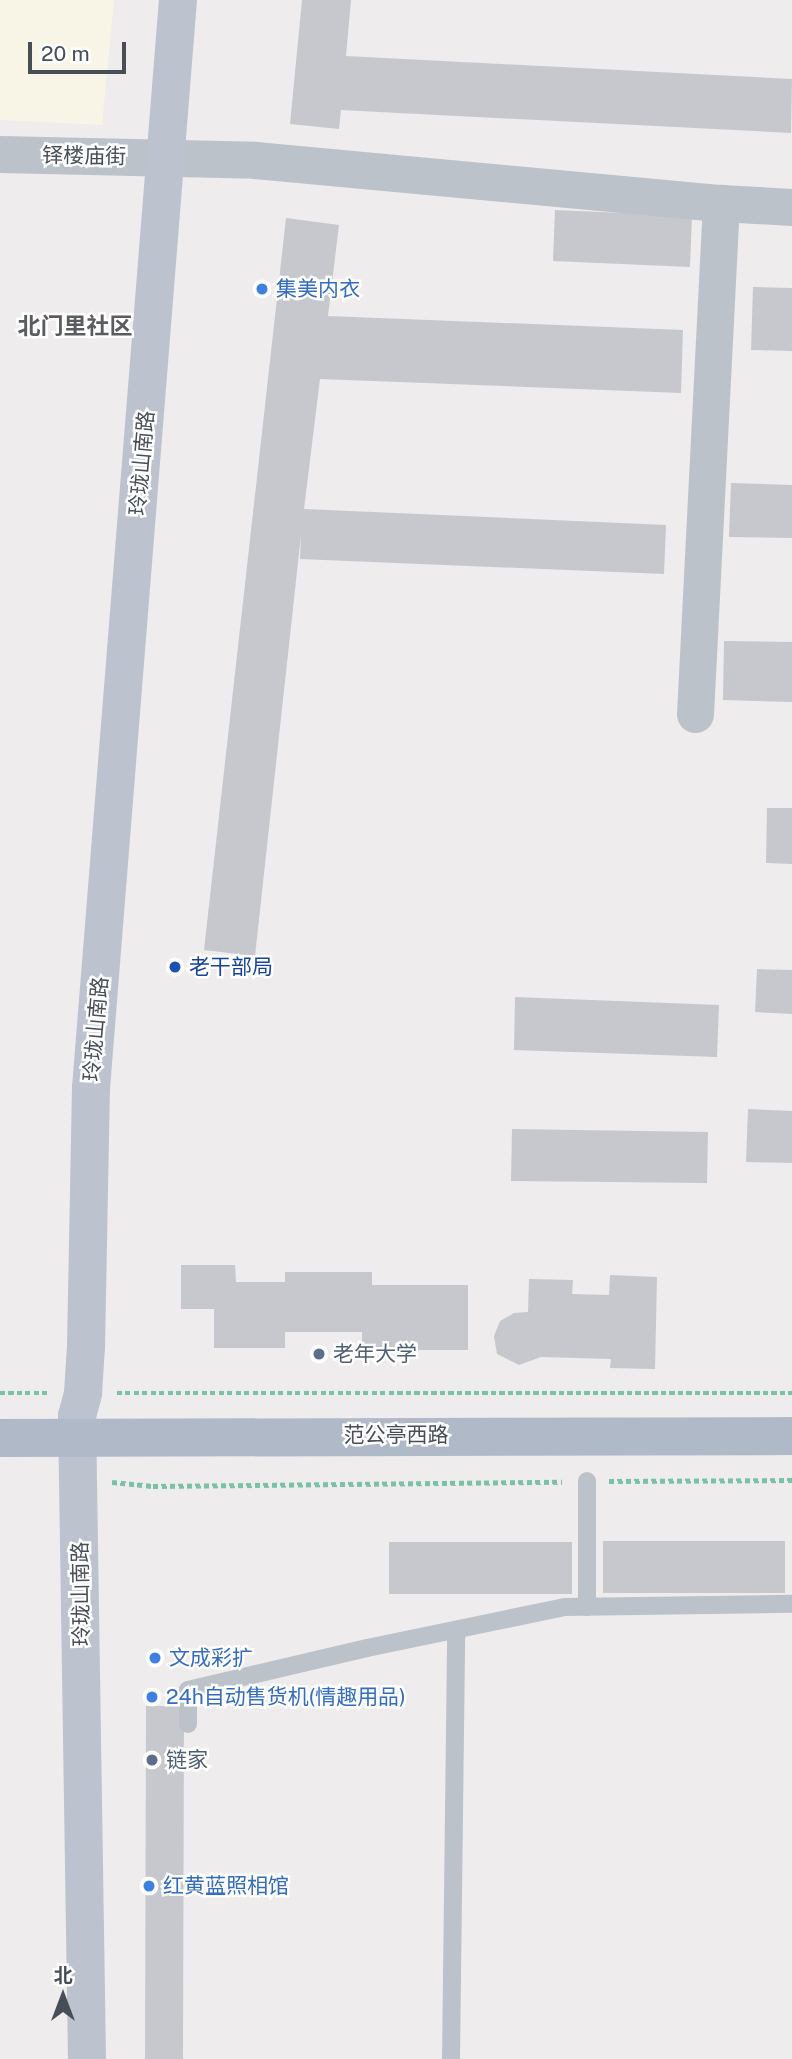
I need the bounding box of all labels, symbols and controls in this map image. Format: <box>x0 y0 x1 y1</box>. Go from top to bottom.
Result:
scale bar <box>32 28 130 72</box>
text: 20 m <box>41 41 90 66</box>
street label: 铎楼庙街 <box>42 143 126 169</box>
place label: 集美内衣 <box>276 276 360 302</box>
marker: 集美内衣 <box>254 281 270 297</box>
district label: 北门里社区 <box>18 312 132 340</box>
street label: 玲珑山南路 <box>125 410 159 516</box>
place label: 老干部局 <box>189 954 273 980</box>
marker: 老干部局 <box>167 959 183 975</box>
street label: 玲珑山南路 <box>79 976 113 1082</box>
place label: 老年大学 <box>333 1341 417 1367</box>
marker: 老年大学 <box>311 1346 327 1362</box>
street label: 范公亭西路 <box>344 1422 448 1448</box>
street label: 玲珑山南路 <box>67 1541 95 1647</box>
place label: 文成彩扩 <box>169 1645 253 1671</box>
marker: 文成彩扩 <box>147 1650 163 1666</box>
place label: 24h自动售货机(情趣用品) <box>166 1684 406 1710</box>
marker: 24h自动售货机(情趣用品) <box>144 1689 160 1705</box>
place label: 链家 <box>166 1747 208 1773</box>
marker: 链家 <box>144 1752 160 1768</box>
place label: 红黄蓝照相馆 <box>163 1873 289 1899</box>
marker: 红黄蓝照相馆 <box>141 1878 157 1894</box>
north arrow <box>28 1961 98 2031</box>
text: 北 <box>53 1964 73 1986</box>

